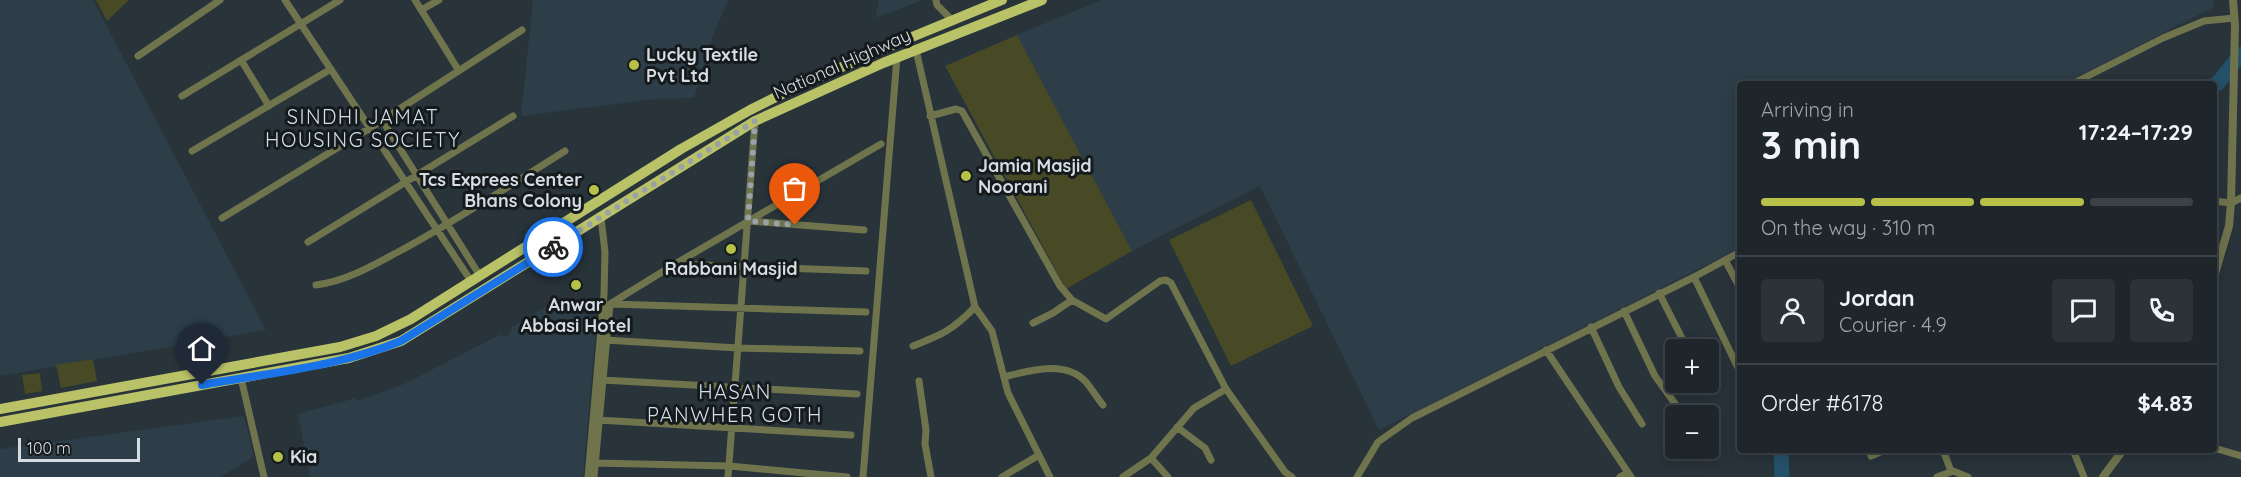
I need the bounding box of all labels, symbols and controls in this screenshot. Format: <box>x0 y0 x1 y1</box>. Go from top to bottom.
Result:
street label: National Highway <box>769 23 914 104</box>
place label: Lucky Textile Pvt Ltd <box>646 43 758 87</box>
marker: Lucky Textile Pvt Ltd <box>627 58 641 72</box>
text: Arriving in <box>1761 97 1854 122</box>
district label: SINDHI JAMAT HOUSING SOCIETY <box>265 104 461 152</box>
text: 17:24–17:29 <box>2079 118 2193 146</box>
text: 3 min <box>1761 120 1861 169</box>
place label: Jamia Masjid Noorani <box>978 154 1092 198</box>
pin <box>769 163 820 225</box>
place label: Tcs Exprees Center Bhans Colony <box>419 168 582 212</box>
marker: Jamia Masjid Noorani <box>959 169 973 183</box>
icon: bag <box>778 172 811 205</box>
marker: Tcs Exprees Center Bhans Colony <box>587 183 601 197</box>
text: On the way · 310 m <box>1761 215 1935 240</box>
courier <box>523 217 583 277</box>
icon: bike <box>537 231 570 264</box>
marker: Rabbani Masjid <box>724 242 738 256</box>
place label: Rabbani Masjid <box>665 257 797 280</box>
marker: Anwar Abbasi Hotel <box>569 278 583 292</box>
button: person <box>1761 279 1824 342</box>
button: chat <box>2052 279 2115 342</box>
button: phone <box>2130 279 2193 342</box>
text: Jordan <box>1839 284 1915 312</box>
place label: Anwar Abbasi Hotel <box>521 293 631 337</box>
text: Courier · 4.9 <box>1839 312 1947 337</box>
pin <box>176 323 227 385</box>
icon: home <box>185 332 218 365</box>
map controls <box>1665 339 1719 459</box>
button: + <box>1665 339 1719 393</box>
district label: HASAN PANWHER GOTH <box>647 379 823 427</box>
text: Order #6178 <box>1761 389 1884 417</box>
text: $4.83 <box>2138 389 2193 417</box>
button: − <box>1665 405 1719 459</box>
scale bar <box>18 435 140 462</box>
text: 100 m <box>27 438 71 458</box>
place label: Kia <box>290 445 317 468</box>
marker: Kia <box>271 450 285 464</box>

